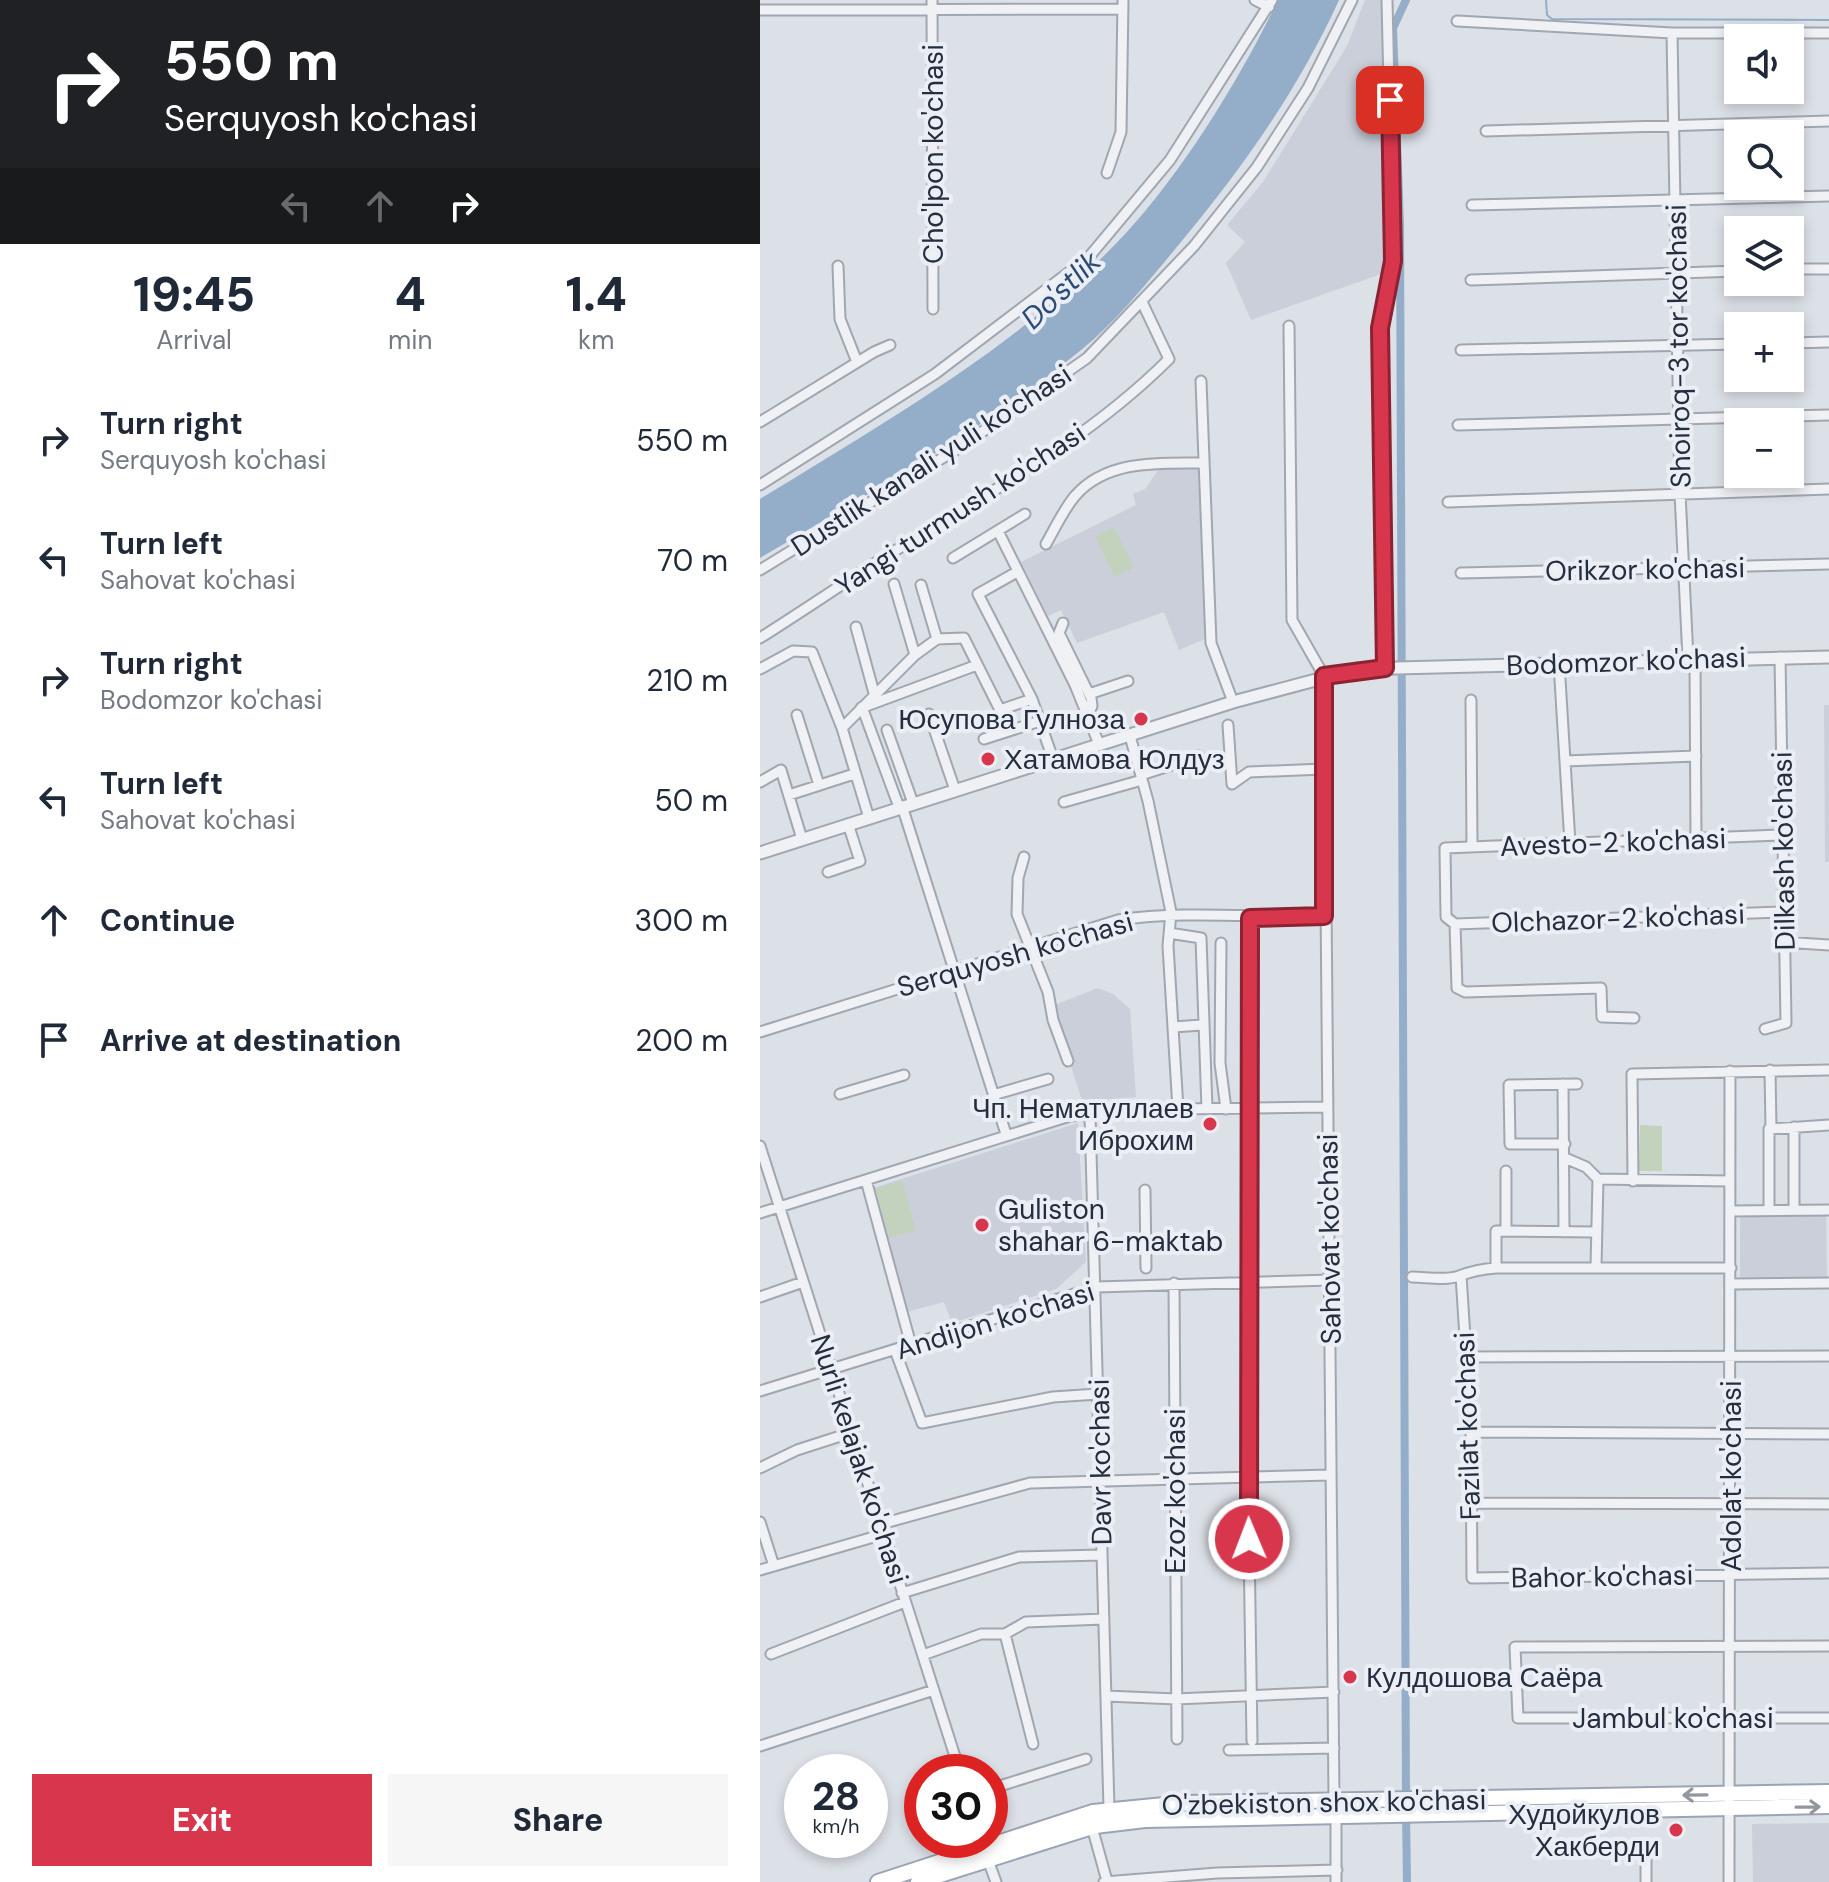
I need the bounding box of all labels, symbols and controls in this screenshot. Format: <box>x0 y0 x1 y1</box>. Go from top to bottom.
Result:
text: 550 m <box>164 24 339 97</box>
map controls <box>1724 24 1804 488</box>
button: sound <box>1724 24 1804 104</box>
icon: right <box>32 32 136 136</box>
street label: Cho'lpon ko'chasi <box>915 44 952 264</box>
pin <box>1356 66 1424 134</box>
icon: arrive <box>1368 78 1412 122</box>
text: Serquyosh ko'chasi <box>164 95 478 142</box>
button: search <box>1724 120 1804 200</box>
icon: left <box>274 184 318 228</box>
icon: ahead <box>358 184 402 228</box>
icon: right <box>442 184 486 228</box>
street label: Shoiroq-3 tor ko'chasi <box>1658 204 1699 488</box>
button: layers <box>1724 216 1804 296</box>
water label: Do'stlik <box>1012 242 1109 337</box>
text: 19:45 <box>133 263 255 326</box>
text: 4 <box>395 263 426 326</box>
text: 1.4 <box>565 263 627 326</box>
button: + <box>1724 312 1804 392</box>
text: Arrival <box>156 323 232 357</box>
text: min <box>388 323 432 357</box>
text: km <box>578 323 614 357</box>
street label: Dustlik kanali yuli ko'chasi <box>784 356 1079 565</box>
text: Turn right <box>100 404 243 443</box>
button: − <box>1724 408 1804 488</box>
street label: Yangi turmush ko'chasi <box>828 415 1092 604</box>
icon: right <box>32 418 76 462</box>
text: 550 m <box>636 421 728 460</box>
text: Serquyosh ko'chasi <box>100 443 327 477</box>
text: Turn left <box>100 524 223 563</box>
icon: left <box>32 538 76 582</box>
text: 70 m <box>657 541 728 580</box>
street label: Orikzor ko'chasi <box>1545 549 1745 590</box>
text: Sahovat ko'chasi <box>100 563 296 597</box>
street label: Bodomzor ko'chasi <box>1506 639 1746 684</box>
text: Turn right <box>100 644 243 683</box>
icon: right <box>32 658 76 702</box>
text: 210 m <box>646 661 728 700</box>
text: Bodomzor ko'chasi <box>100 683 323 717</box>
place label: Юсупова Гулноза <box>898 701 1125 738</box>
marker: Юсупова Гулноза <box>1132 710 1150 728</box>
place label: Хатамова Юлдуз <box>1004 741 1225 778</box>
marker: Хатамова Юлдуз <box>979 750 997 768</box>
street label: Dilkash ko'chasi <box>1763 751 1804 951</box>
text: Turn left <box>100 764 223 803</box>
icon: left <box>32 778 76 822</box>
text: 50 m <box>654 781 728 820</box>
text: Sahovat ko'chasi <box>100 803 296 837</box>
street label: Avesto-2 ko'chasi <box>1499 820 1727 865</box>
street label: Olchazor-2 ko'chasi <box>1491 896 1745 941</box>
icon: ahead <box>32 898 76 942</box>
text: Continue <box>100 901 235 940</box>
text: 300 m <box>635 901 728 940</box>
street label: Serquyosh ko'chasi <box>893 903 1137 1006</box>
icon: arrive <box>32 1018 76 1062</box>
text: Arrive at destination <box>100 1021 401 1060</box>
text: 200 m <box>635 1021 728 1060</box>
place label: Чп. Нематуллаев Иброхим <box>972 1090 1194 1159</box>
marker: Чп. Нематуллаев Иброхим <box>1201 1115 1219 1133</box>
street label: Sahovat ko'chasi <box>1309 1133 1350 1345</box>
place label: Guliston shahar 6-maktab <box>998 1191 1223 1260</box>
marker: Guliston shahar 6-maktab <box>973 1216 991 1234</box>
street label: Andijon ko'chasi <box>891 1273 1099 1368</box>
street label: Nurli kelajak ko'chasi <box>802 1330 917 1589</box>
street label: Fazilat ko'chasi <box>1446 1331 1489 1521</box>
street label: Davr ko'chasi <box>1081 1378 1120 1546</box>
street label: Adolat ko'chasi <box>1713 1380 1750 1572</box>
street label: Ezoz ko'chasi <box>1157 1408 1194 1574</box>
position arrow <box>1207 1497 1291 1581</box>
street label: Bahor ko'chasi <box>1510 1556 1694 1597</box>
place label: Кулдошова Саёра <box>1366 1659 1603 1696</box>
marker: Кулдошова Саёра <box>1341 1668 1359 1686</box>
street label: Jambul ko'chasi <box>1572 1700 1774 1737</box>
speed limit sign: 30 <box>904 1754 1008 1858</box>
text: 28 <box>812 1770 860 1822</box>
button: Exit <box>32 1774 372 1866</box>
button: Share <box>388 1774 728 1866</box>
street label: O'zbekiston shox ko'chasi <box>1161 1781 1487 1824</box>
one-way arrow <box>1682 1787 1709 1802</box>
place label: Худойкулов Хакберди <box>1508 1796 1660 1865</box>
one-way arrow <box>1794 1799 1821 1814</box>
text: km/h <box>812 1813 860 1839</box>
marker: Худойкулов Хакберди <box>1667 1821 1685 1839</box>

